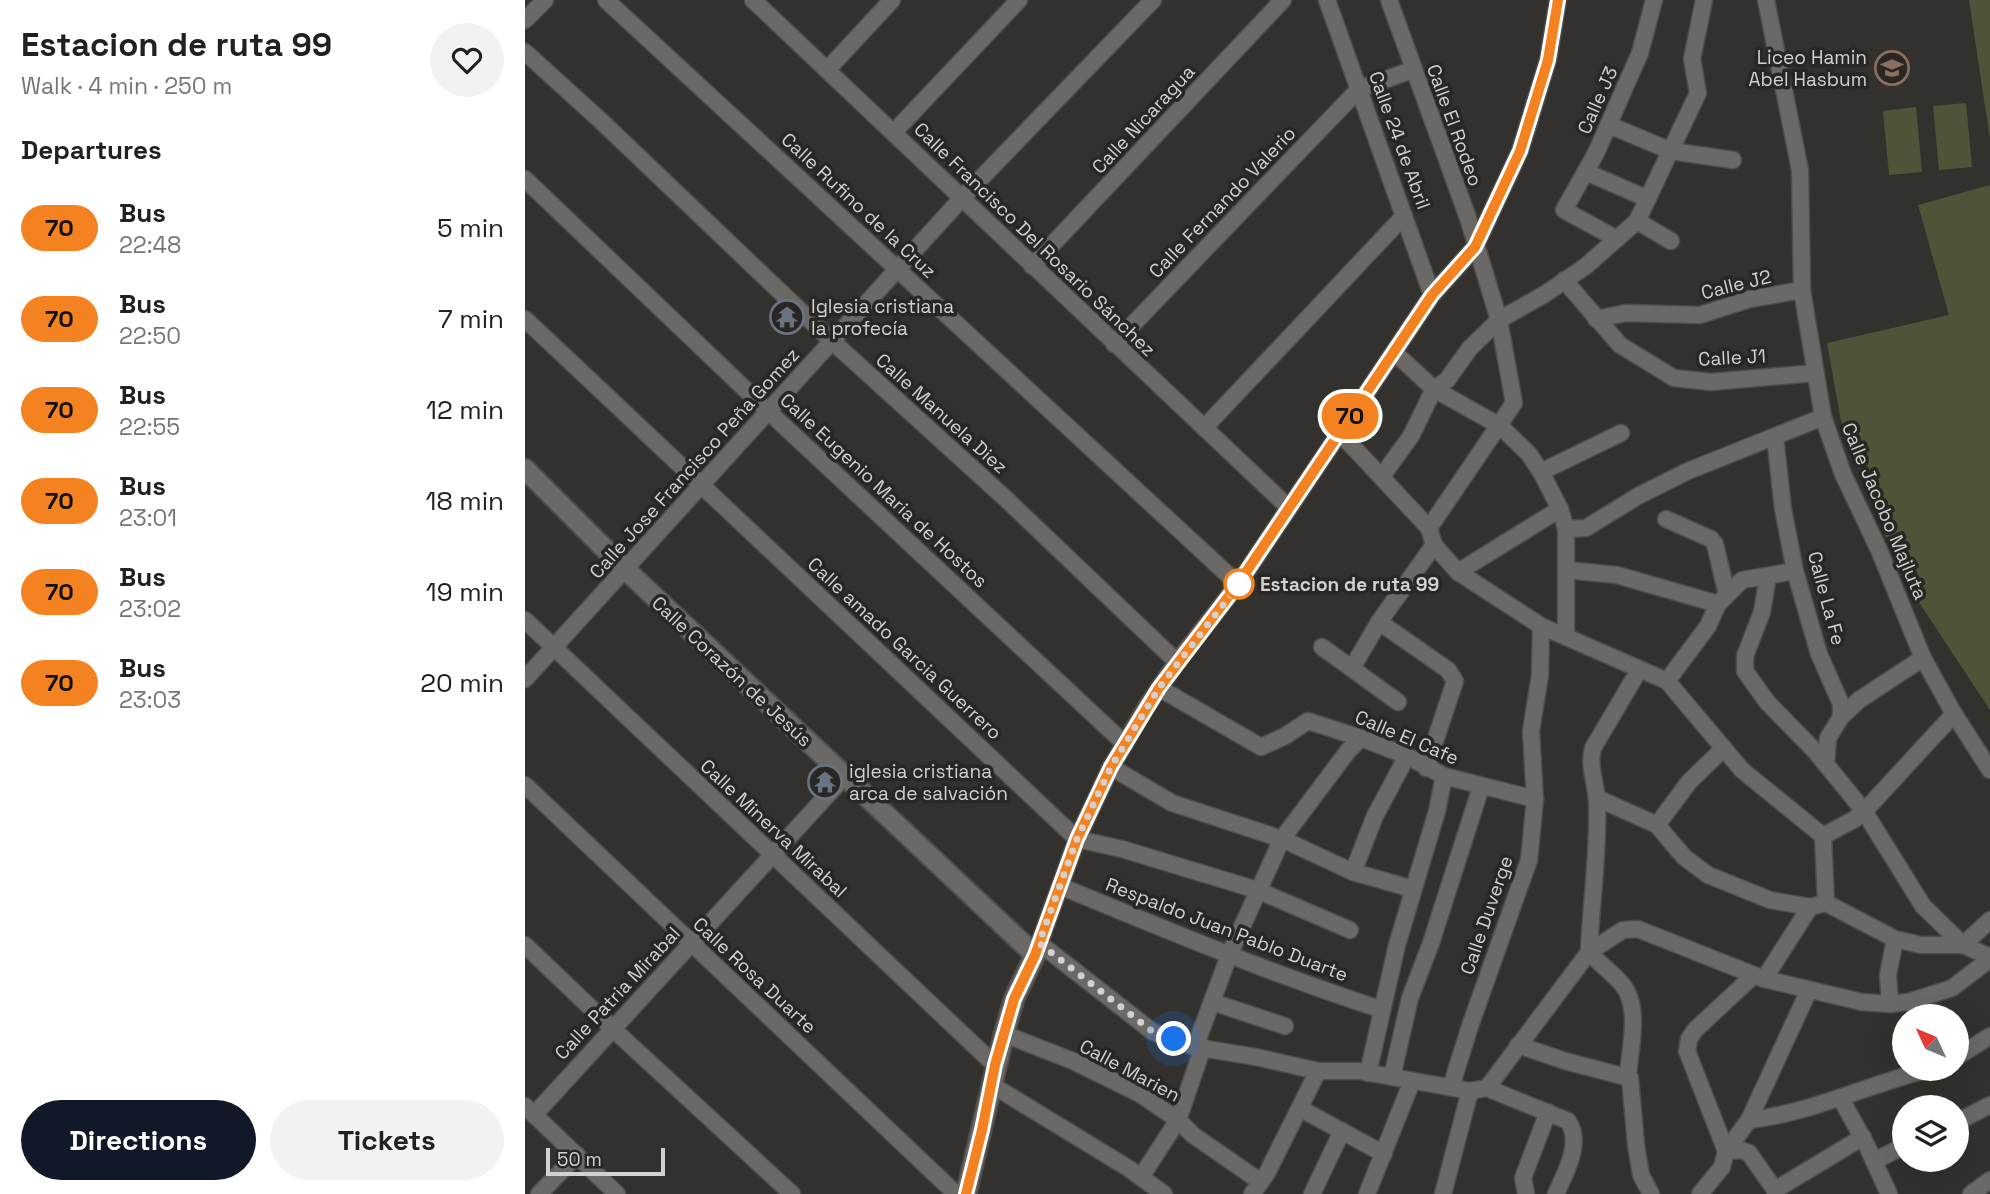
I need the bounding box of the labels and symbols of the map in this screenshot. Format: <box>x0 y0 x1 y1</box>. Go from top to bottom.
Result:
place label: Liceo Hamin Abel Hasbum <box>1748 45 1867 92</box>
school or university icon: Liceo Hamin Abel Hasbum <box>1873 49 1911 87</box>
street label: Calle Nicaragua <box>1086 59 1200 179</box>
street label: Calle El Rodeo <box>1421 61 1488 189</box>
street label: Calle J3 <box>1572 63 1623 138</box>
street label: Calle 24 de Abril <box>1363 68 1436 213</box>
street label: Calle Francisco Del Rosario Sánchez <box>908 117 1161 362</box>
street label: Calle Fernando Valerio <box>1143 121 1301 283</box>
street label: Calle Rufino de la Cruz <box>776 127 941 284</box>
street label: Calle J2 <box>1698 264 1774 305</box>
place label: Iglesia cristiana la profecía <box>811 294 954 341</box>
temple icon: Iglesia cristiana la profecía <box>768 298 806 336</box>
street label: Calle Jose Francisco Peña Gomez <box>584 343 805 584</box>
street label: Calle J1 <box>1698 343 1767 372</box>
street label: Calle Manuela Diez <box>871 348 1013 479</box>
street label: Calle Eugenio Maria de Hostos <box>775 388 993 593</box>
line badge: 70 <box>1319 393 1381 439</box>
street label: Calle Jacobo Majluta <box>1836 419 1933 604</box>
street label: Calle La Fe <box>1802 548 1851 648</box>
street label: Calle amado Garcia Guerrero <box>802 552 1007 745</box>
marker: Estacion de ruta 99 <box>1224 569 1254 599</box>
place label: Estacion de ruta 99 <box>1260 572 1439 597</box>
street label: Calle Corazón de Jesús <box>646 591 817 752</box>
street label: Calle El Cafe <box>1351 704 1463 771</box>
street label: Calle Minerva Mirabal <box>695 754 852 903</box>
place label: iglesia cristiana arca de salvación <box>849 759 1008 806</box>
temple icon: iglesia cristiana arca de salvación <box>806 763 844 801</box>
street label: Calle Duverge <box>1454 852 1519 978</box>
street label: Respaldo Juan Pablo Duarte <box>1102 872 1351 987</box>
street label: Calle Rosa Duarte <box>688 912 822 1039</box>
street label: Calle Patria Mirabal <box>549 922 686 1065</box>
north arrow <box>1892 1004 1969 1082</box>
your location <box>1156 1021 1191 1056</box>
street label: Calle Marien <box>1075 1033 1184 1107</box>
scale bar <box>546 1145 665 1177</box>

